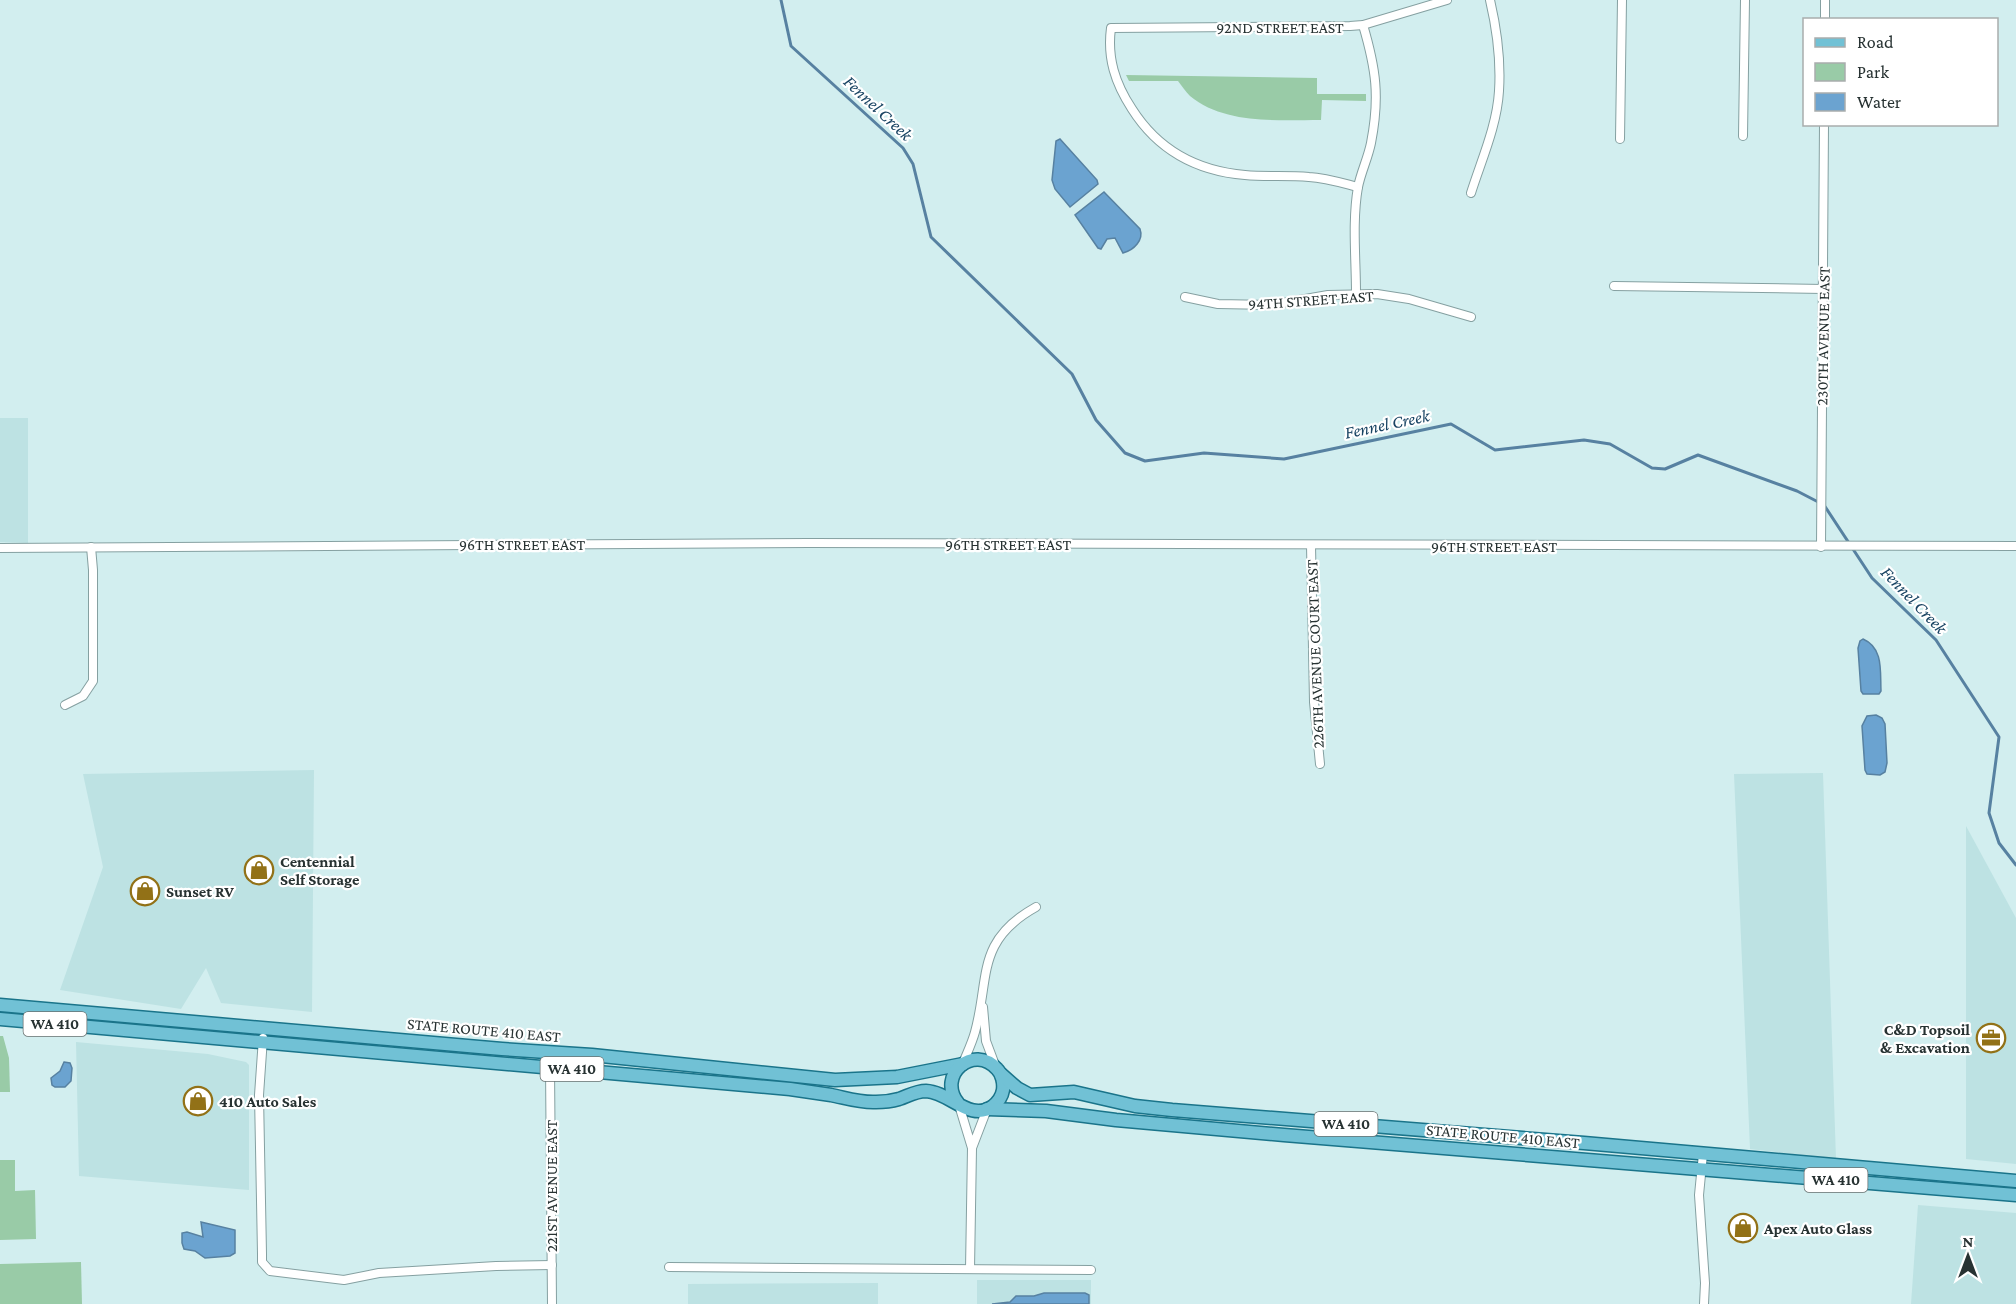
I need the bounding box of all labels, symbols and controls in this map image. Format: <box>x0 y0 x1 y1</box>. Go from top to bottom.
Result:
legend <box>1803 18 1998 126</box>
street label: 92ND STREET EAST <box>1216 19 1344 36</box>
text: Road <box>1857 32 1894 52</box>
text: Park <box>1857 62 1889 82</box>
water label: Fennel Creek <box>840 71 917 145</box>
text: Water <box>1857 92 1902 112</box>
street label: 230TH AVENUE EAST <box>1813 266 1833 406</box>
street label: 94TH STREET EAST <box>1247 287 1375 313</box>
water label: Fennel Creek <box>1343 405 1432 443</box>
street label: 96TH STREET EAST <box>459 536 585 553</box>
street label: 96TH STREET EAST <box>945 536 1071 553</box>
street label: 96TH STREET EAST <box>1431 538 1557 555</box>
street label: 226TH AVENUE COURT EAST <box>1303 559 1327 749</box>
water label: Fennel Creek <box>1877 562 1952 639</box>
place label: Centennial Self Storage <box>280 853 360 888</box>
shop icon: Centennial Self Storage <box>243 854 275 886</box>
shop icon: Sunset RV <box>129 875 161 907</box>
place label: Sunset RV <box>166 883 234 900</box>
road number: WA 410 <box>23 1012 86 1036</box>
street label: STATE ROUTE 410 EAST <box>407 1015 562 1045</box>
place label: C&D Topsoil & Excavation <box>1880 1021 1970 1056</box>
office icon: C&D Topsoil & Excavation <box>1975 1022 2007 1054</box>
road number: WA 410 <box>540 1057 604 1081</box>
shop icon: 410 Auto Sales <box>182 1085 214 1117</box>
place label: 410 Auto Sales <box>219 1093 317 1110</box>
road number: WA 410 <box>1314 1112 1378 1136</box>
street label: 221ST AVENUE EAST <box>543 1119 560 1252</box>
street label: STATE ROUTE 410 EAST <box>1426 1121 1581 1151</box>
road number: WA 410 <box>1804 1168 1868 1192</box>
shop icon: Apex Auto Glass <box>1727 1212 1759 1244</box>
place label: Apex Auto Glass <box>1763 1220 1872 1237</box>
north arrow <box>1938 1226 1998 1286</box>
text: N <box>1963 1233 1974 1250</box>

